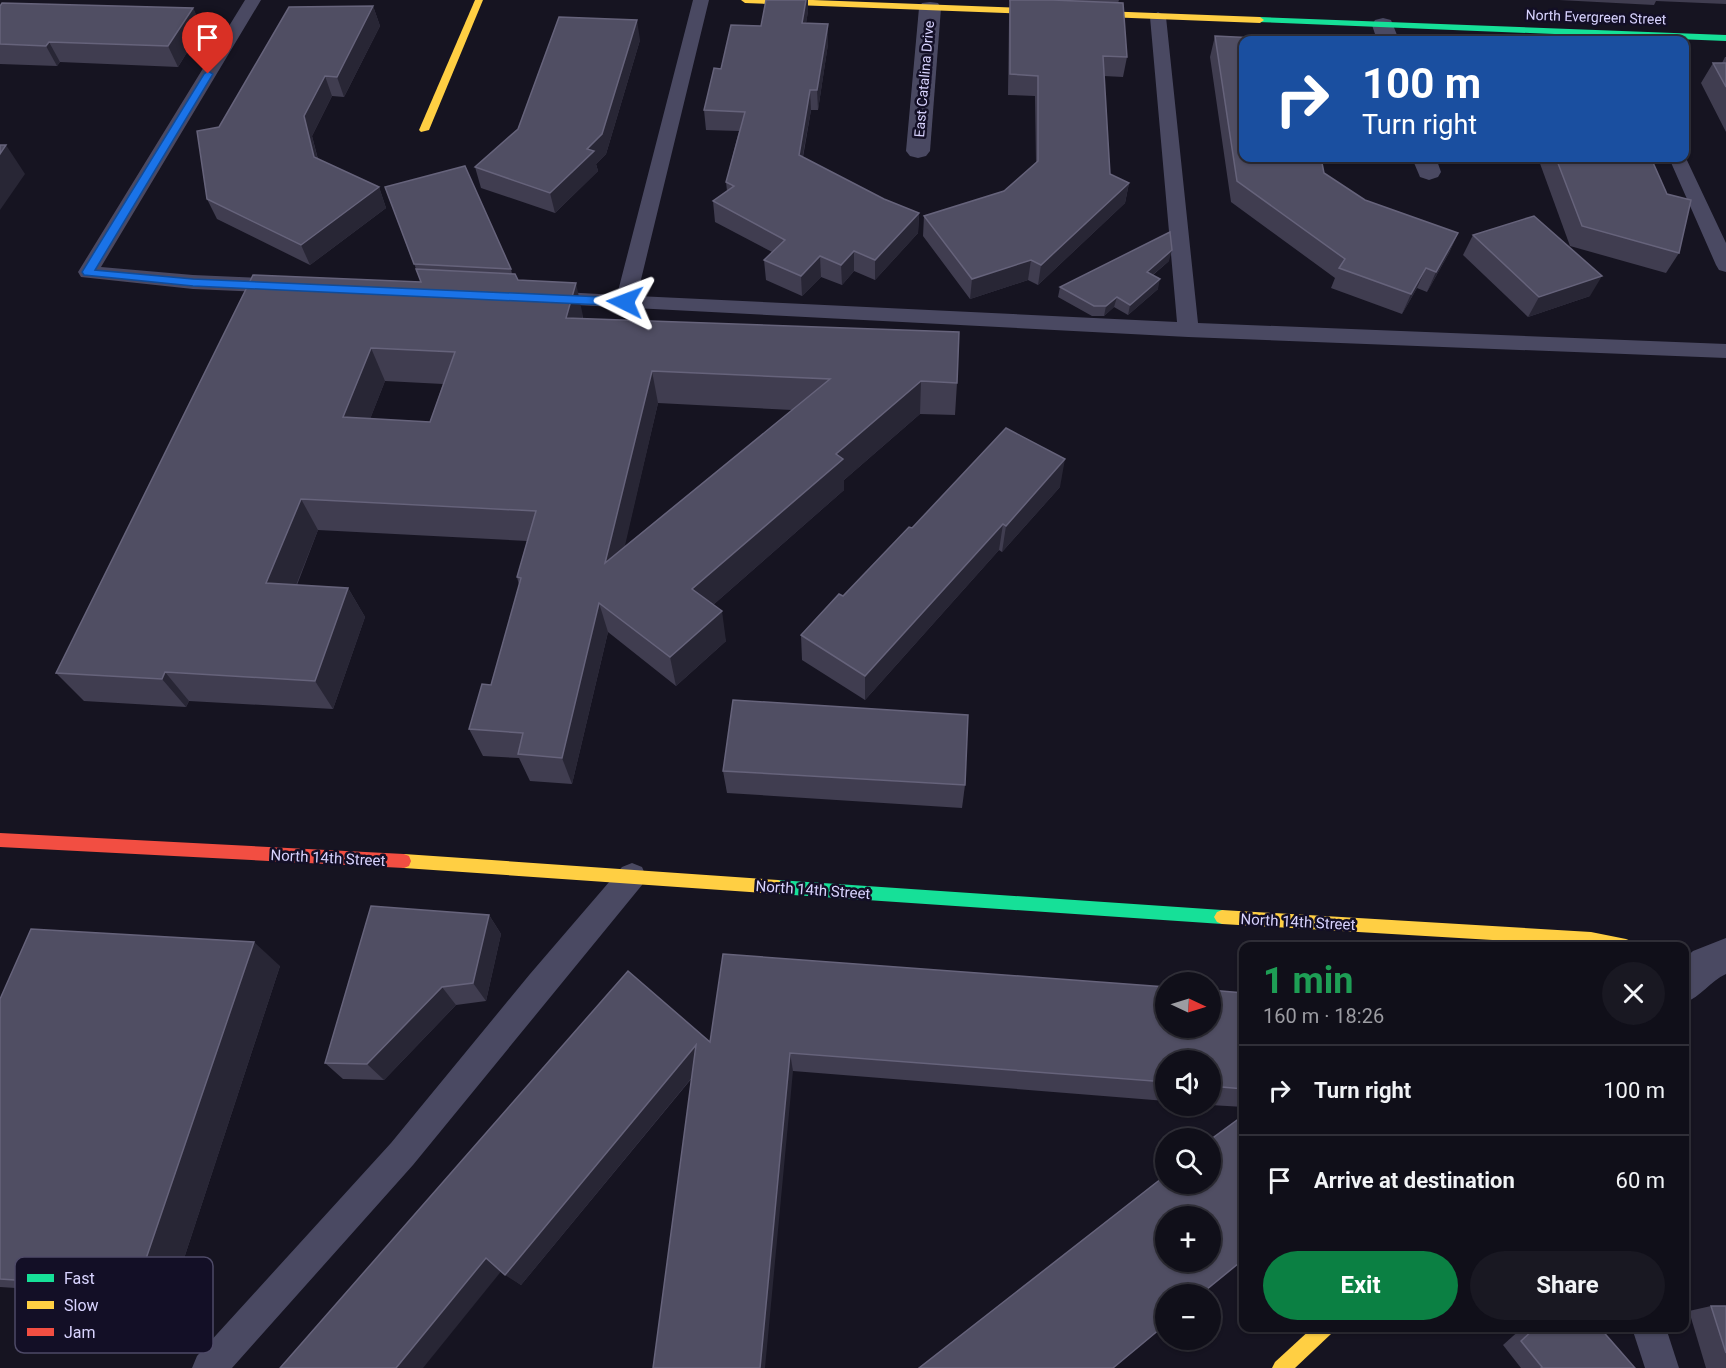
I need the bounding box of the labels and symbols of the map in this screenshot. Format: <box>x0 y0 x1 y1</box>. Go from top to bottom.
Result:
street label: North Evergreen Street <box>1525 7 1667 27</box>
pin <box>182 12 233 74</box>
street label: East Catalina Drive <box>911 20 937 138</box>
position arrow <box>593 270 657 334</box>
street label: North 14th Street <box>270 846 386 870</box>
street label: North 14th Street <box>755 877 871 903</box>
street label: North 14th Street <box>1240 910 1356 934</box>
north arrow <box>1155 972 1221 1038</box>
legend <box>15 1257 213 1353</box>
text: Fast <box>64 1269 95 1288</box>
text: Slow <box>64 1296 99 1315</box>
text: Jam <box>64 1323 96 1342</box>

